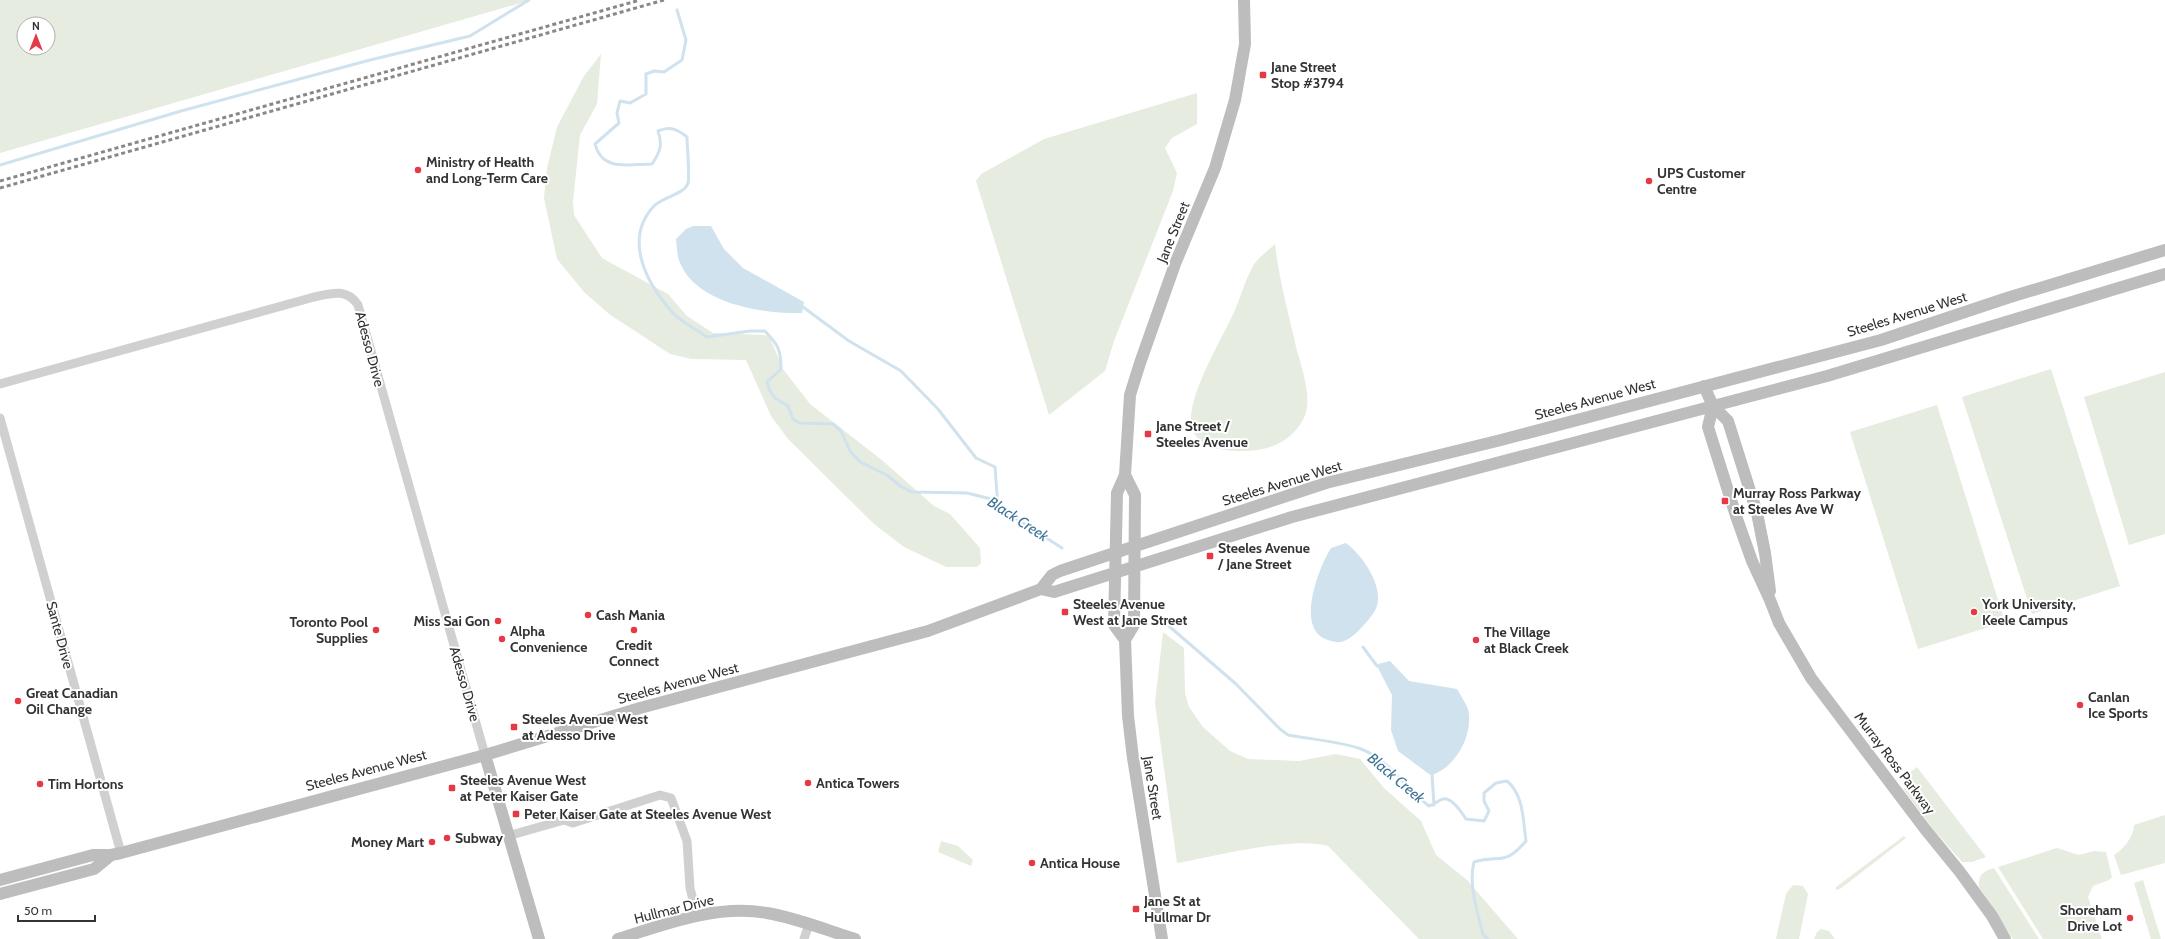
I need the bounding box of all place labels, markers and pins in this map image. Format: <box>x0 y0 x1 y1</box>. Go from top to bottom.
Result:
place label: Jane Street Stop #3794 <box>1270 58 1344 92</box>
marker: Jane Street Stop #3794 <box>1258 70 1268 80</box>
place label: Ministry of Health and Long-Term Care <box>426 153 548 187</box>
place label: UPS Customer Centre <box>1657 164 1746 198</box>
marker: Ministry of Health and Long-Term Care <box>413 165 423 175</box>
marker: UPS Customer Centre <box>1644 176 1654 186</box>
place label: Jane Street / Steeles Avenue <box>1155 417 1248 451</box>
marker: Jane Street / Steeles Avenue <box>1143 429 1153 439</box>
place label: Murray Ross Parkway at Steeles Ave W <box>1733 484 1862 518</box>
marker: Murray Ross Parkway at Steeles Ave W <box>1720 496 1730 506</box>
place label: Steeles Avenue / Jane Street <box>1217 539 1310 573</box>
marker: Steeles Avenue / Jane Street <box>1205 551 1215 561</box>
place label: Steeles Avenue West at Jane Street <box>1073 595 1187 629</box>
place label: York University, Keele Campus <box>1981 595 2076 629</box>
place label: Cash Mania <box>596 606 665 624</box>
marker: Steeles Avenue West at Jane Street <box>1060 607 1070 617</box>
marker: York University, Keele Campus <box>1969 607 1979 617</box>
marker: Cash Mania <box>583 610 593 620</box>
place label: Miss Sai Gon <box>414 612 490 630</box>
place label: Toronto Pool Supplies <box>289 613 368 647</box>
marker: Miss Sai Gon <box>493 616 503 626</box>
place label: Alpha Convenience <box>510 622 587 656</box>
place label: The Village at Black Creek <box>1484 623 1569 657</box>
marker: Toronto Pool Supplies <box>371 625 381 635</box>
marker: Credit Connect <box>629 625 639 635</box>
marker: Alpha Convenience <box>497 634 507 644</box>
marker: The Village at Black Creek <box>1471 635 1481 645</box>
place label: Credit Connect <box>609 636 659 670</box>
place label: Great Canadian Oil Change <box>26 684 118 718</box>
place label: Canlan Ice Sports <box>2088 688 2148 722</box>
marker: Great Canadian Oil Change <box>13 696 23 706</box>
marker: Canlan Ice Sports <box>2075 700 2085 710</box>
place label: Steeles Avenue West at Adesso Drive <box>522 710 648 744</box>
marker: Steeles Avenue West at Adesso Drive <box>509 722 519 732</box>
place label: Steeles Avenue West at Peter Kaiser Gate <box>460 771 586 805</box>
place label: Antica Towers <box>816 774 900 792</box>
place label: Tim Hortons <box>48 775 123 793</box>
marker: Antica Towers <box>803 778 813 788</box>
marker: Tim Hortons <box>35 779 45 789</box>
marker: Steeles Avenue West at Peter Kaiser Gate <box>447 783 457 793</box>
place label: Peter Kaiser Gate at Steeles Avenue West <box>524 805 771 823</box>
marker: Peter Kaiser Gate at Steeles Avenue West <box>511 809 521 819</box>
place label: Subway <box>455 829 503 847</box>
place label: Money Mart <box>351 833 424 851</box>
marker: Subway <box>442 833 452 843</box>
marker: Money Mart <box>427 837 437 847</box>
place label: Antica House <box>1040 854 1120 872</box>
marker: Antica House <box>1027 858 1037 868</box>
place label: Jane St at Hullmar Dr <box>1143 892 1211 926</box>
place label: Shoreham Drive Lot <box>2060 901 2122 935</box>
marker: Jane St at Hullmar Dr <box>1131 904 1141 914</box>
marker: Shoreham Drive Lot <box>2125 913 2135 923</box>

